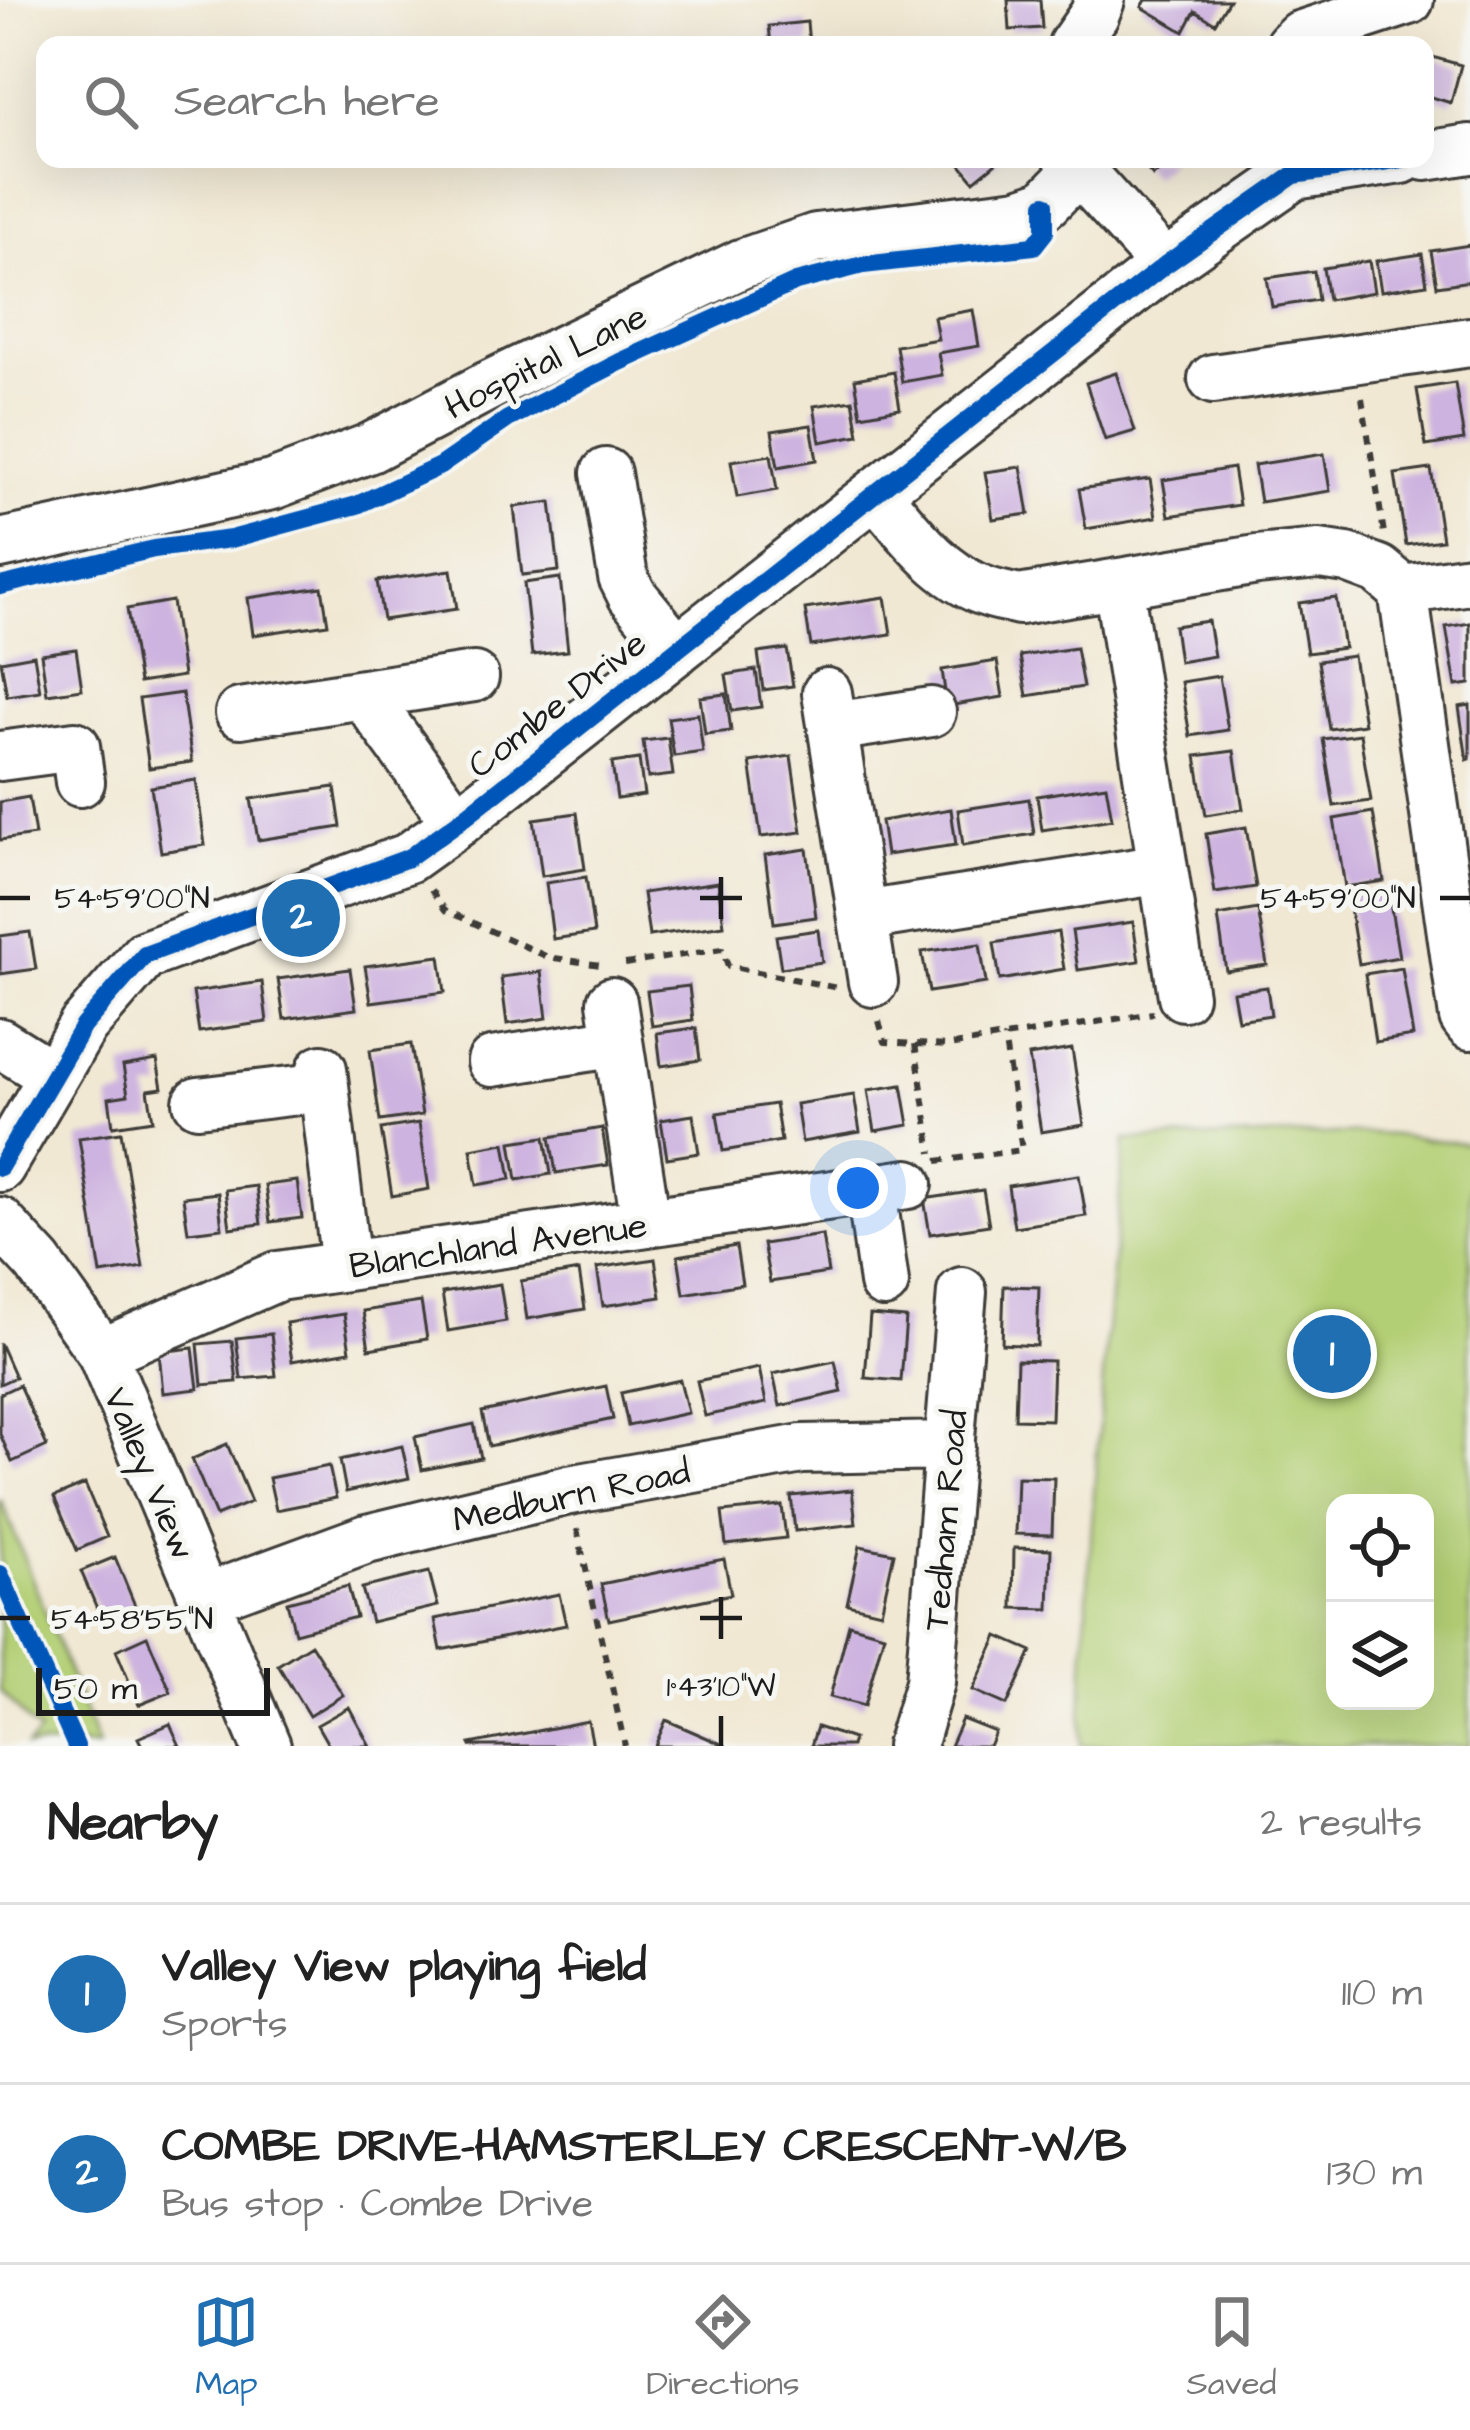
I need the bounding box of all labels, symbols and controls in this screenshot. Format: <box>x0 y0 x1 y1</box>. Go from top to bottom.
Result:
search box <box>36 36 1434 168</box>
icon: search <box>78 69 144 135</box>
text: Search here <box>174 71 440 133</box>
street label: Hospital Lane <box>436 291 656 433</box>
street label: Combe Drive <box>457 619 658 791</box>
pin: 2 <box>262 873 340 963</box>
text: 54°59'00"N <box>54 878 210 920</box>
text: 54°59'00"N <box>1260 878 1416 920</box>
your location <box>828 1158 888 1218</box>
street label: Blanchland Avenue <box>346 1200 650 1293</box>
pin: 1 <box>1293 1309 1371 1399</box>
street label: Valley View <box>90 1380 208 1568</box>
street label: Tedham Road <box>911 1408 982 1633</box>
street label: Medburn Road <box>448 1446 695 1546</box>
map controls <box>1326 1494 1434 1710</box>
button: locate <box>1326 1494 1434 1602</box>
text: 54°58'55"N <box>51 1599 213 1641</box>
button: layers <box>1326 1602 1434 1710</box>
scale bar <box>36 1662 270 1715</box>
text: 50 m <box>54 1666 137 1712</box>
text: 1°43'10"W <box>666 1666 776 1708</box>
text: Nearby <box>48 1789 218 1860</box>
text: 2 results <box>1261 1797 1422 1851</box>
text: Valley View playing field <box>162 1936 646 1998</box>
text: 1 <box>85 1967 90 2021</box>
text: 110 m <box>1341 1967 1422 2021</box>
text: Sports <box>162 1998 288 2052</box>
text: COMBE DRIVE-HAMSTERLEY CRESCENT-W/B <box>162 2116 1127 2178</box>
text: 2 <box>76 2147 98 2201</box>
text: 130 m <box>1327 2147 1422 2201</box>
text: Bus stop · Combe Drive <box>162 2178 593 2232</box>
tab: Map <box>193 2289 259 2407</box>
tab: Directions <box>646 2289 800 2407</box>
tab: Saved <box>1187 2289 1277 2407</box>

